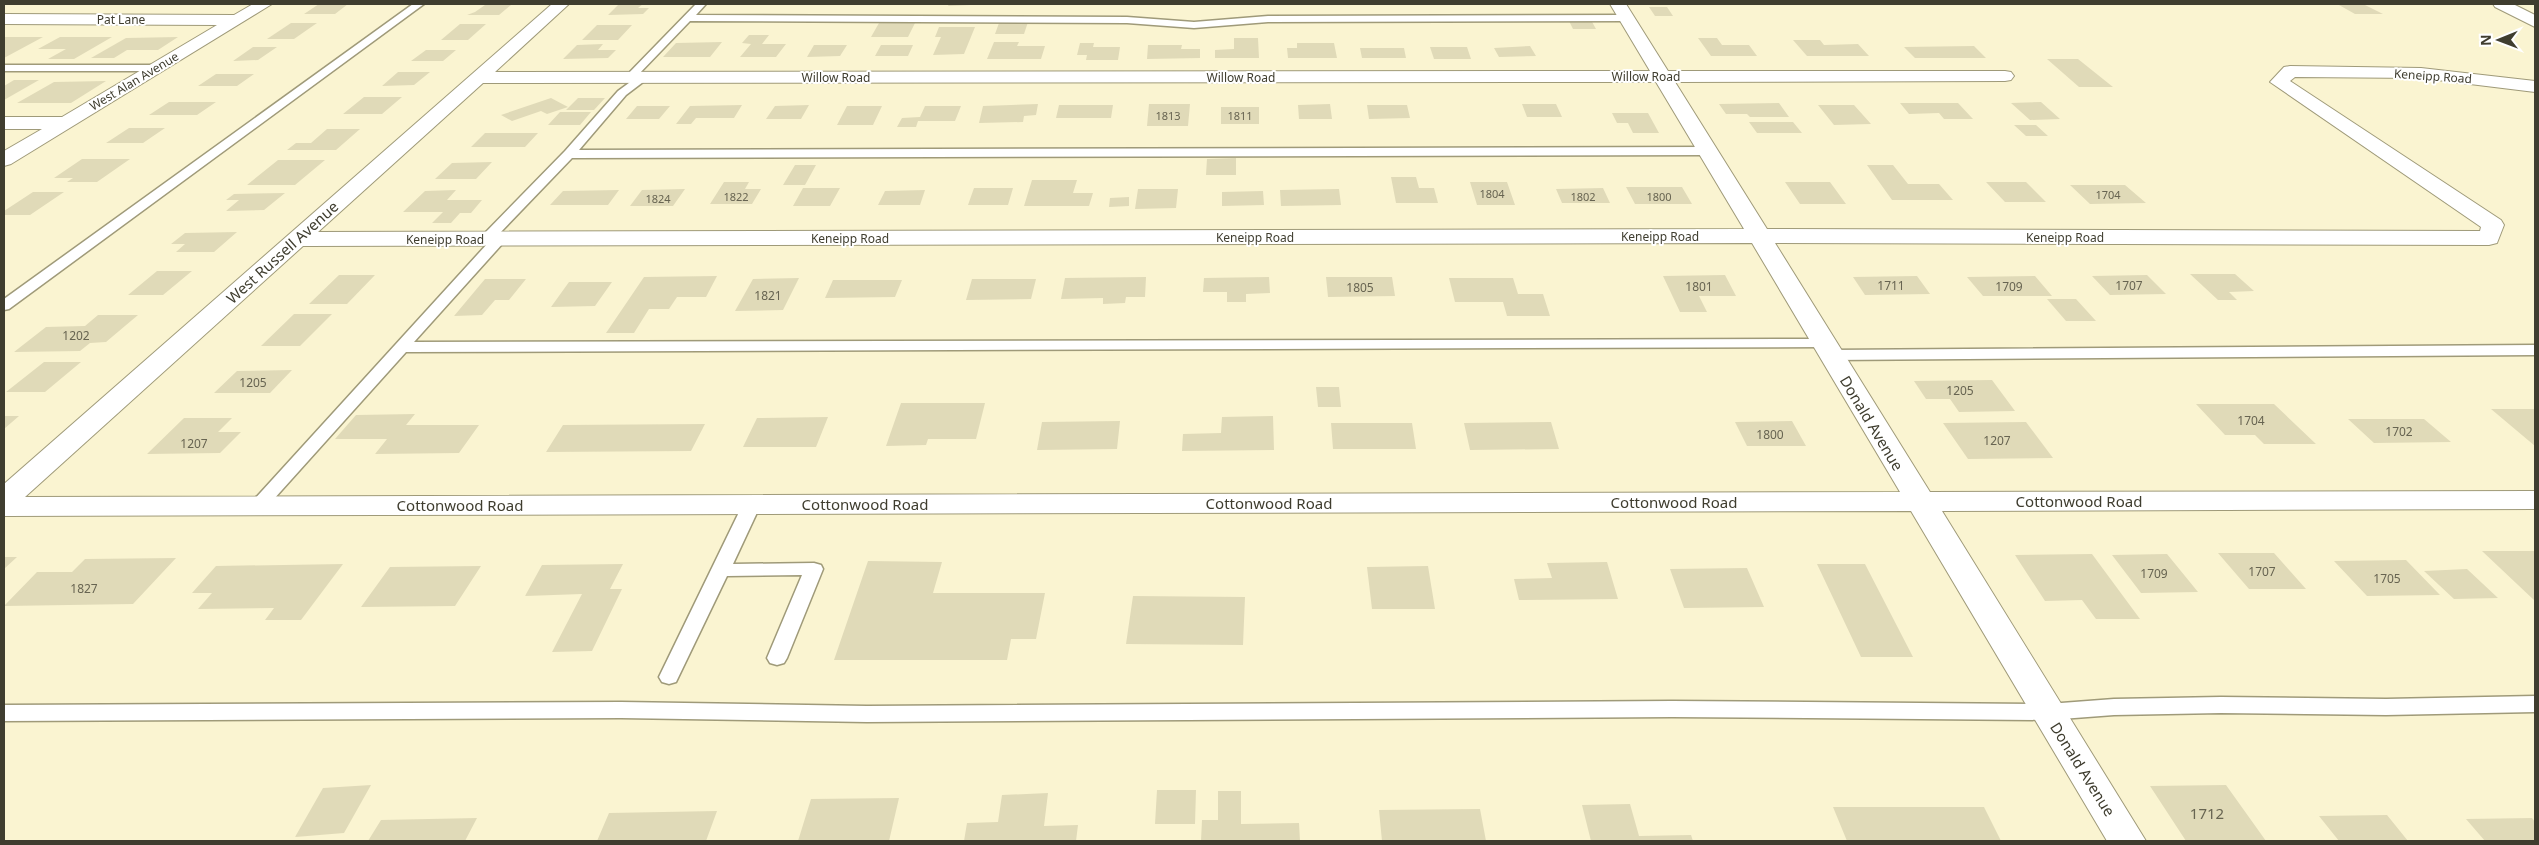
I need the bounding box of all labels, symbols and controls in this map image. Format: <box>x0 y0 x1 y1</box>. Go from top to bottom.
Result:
street label: Pat Lane <box>97 11 146 28</box>
north arrow <box>2474 15 2524 65</box>
text: N <box>2476 34 2495 46</box>
street label: West Alan Avenue <box>86 48 182 114</box>
street label: Keneipp Road <box>2393 65 2473 87</box>
street label: Willow Road <box>1612 68 1680 85</box>
street label: Willow Road <box>802 69 870 86</box>
street label: Willow Road <box>1207 69 1275 86</box>
house number: 1813 <box>1155 108 1181 123</box>
house number: 1811 <box>1227 108 1253 123</box>
house number: 1804 <box>1479 186 1505 201</box>
house number: 1704 <box>2095 187 2121 202</box>
house number: 1822 <box>723 189 749 204</box>
house number: 1802 <box>1570 189 1596 204</box>
house number: 1800 <box>1646 189 1672 204</box>
house number: 1824 <box>645 191 671 206</box>
street label: West Russell Avenue <box>222 196 342 308</box>
street label: Keneipp Road <box>1621 228 1699 245</box>
street label: Keneipp Road <box>1216 229 1294 246</box>
street label: Keneipp Road <box>2026 229 2104 246</box>
street label: Keneipp Road <box>811 230 889 247</box>
street label: Keneipp Road <box>406 231 484 248</box>
house number: 1711 <box>1877 277 1905 294</box>
house number: 1707 <box>2115 277 2143 294</box>
house number: 1801 <box>1685 278 1713 295</box>
house number: 1709 <box>1995 278 2023 295</box>
house number: 1805 <box>1346 279 1374 296</box>
house number: 1821 <box>754 287 782 304</box>
house number: 1202 <box>62 327 90 344</box>
street label: Donald Avenue <box>1836 372 1908 474</box>
house number: 1205 <box>239 374 267 391</box>
house number: 1205 <box>1946 382 1974 399</box>
house number: 1704 <box>2237 412 2265 429</box>
house number: 1702 <box>2385 423 2413 440</box>
house number: 1800 <box>1756 426 1784 443</box>
house number: 1207 <box>1983 432 2011 449</box>
house number: 1207 <box>180 435 208 452</box>
street label: Cottonwood Road <box>2016 491 2142 511</box>
street label: Cottonwood Road <box>1611 492 1737 512</box>
street label: Cottonwood Road <box>1206 493 1332 513</box>
street label: Cottonwood Road <box>802 494 928 514</box>
street label: Cottonwood Road <box>397 495 523 515</box>
house number: 1707 <box>2248 563 2276 580</box>
house number: 1709 <box>2140 565 2168 582</box>
house number: 1705 <box>2373 570 2401 587</box>
house number: 1827 <box>70 580 98 597</box>
street label: Donald Avenue <box>2046 718 2120 820</box>
house number: 1712 <box>2190 803 2224 823</box>

